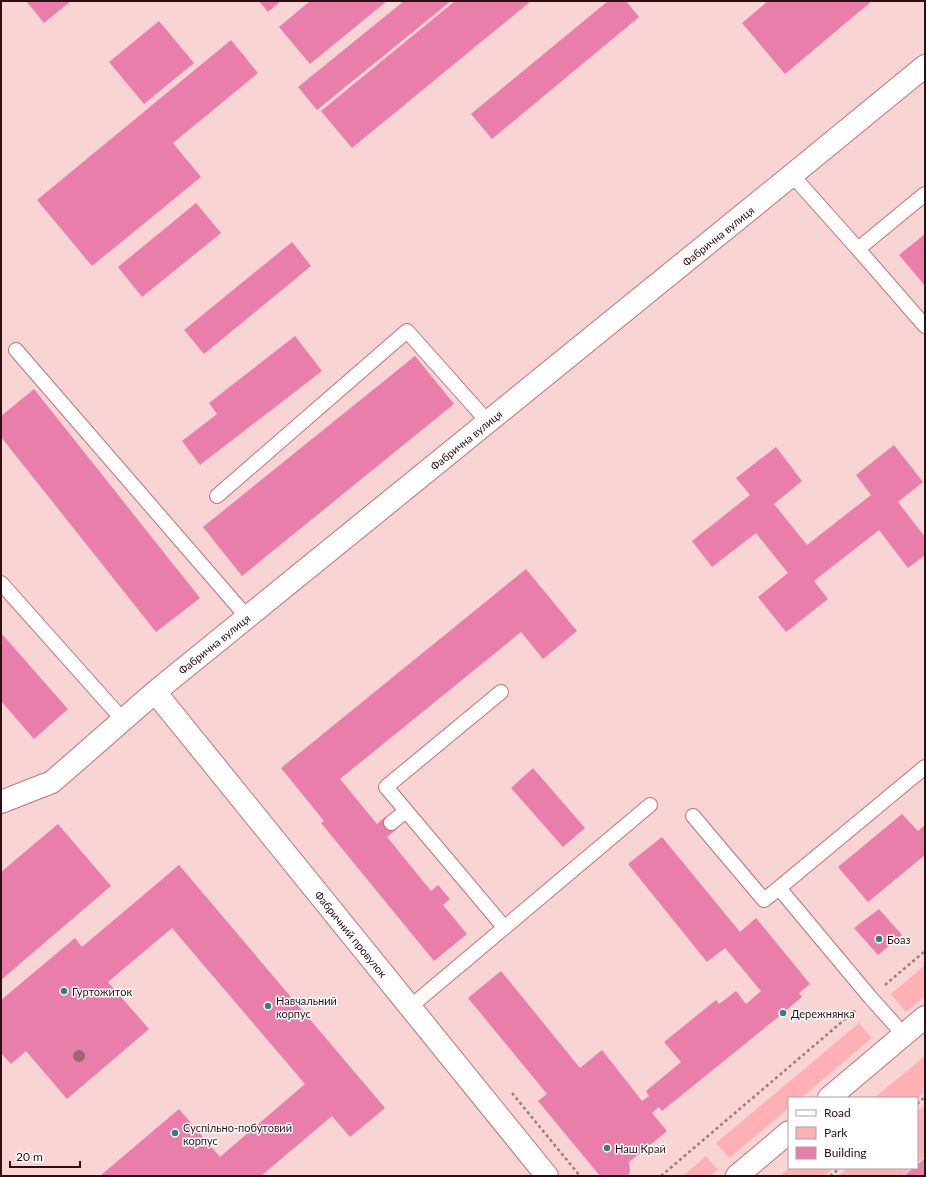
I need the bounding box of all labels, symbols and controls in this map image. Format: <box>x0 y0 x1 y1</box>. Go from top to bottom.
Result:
street label: Фабрична вулиця <box>680 203 756 269</box>
street label: Фабрична вулиця <box>428 407 504 473</box>
street label: Фабрична вулиця <box>176 611 252 677</box>
street label: Фабричний провулок <box>312 888 390 980</box>
place label: Боаз <box>887 933 910 946</box>
marker: Боаз <box>874 934 884 944</box>
place label: Гуртожиток <box>72 985 132 998</box>
marker: Гуртожиток <box>59 986 69 996</box>
place label: Навчальний корпус <box>276 994 337 1020</box>
marker: Навчальний корпус <box>263 1001 273 1011</box>
place label: Дережнянка <box>791 1007 855 1020</box>
marker: Дережнянка <box>778 1008 788 1018</box>
legend <box>788 1097 918 1169</box>
text: Road <box>824 1105 851 1120</box>
place label: Суспільно-побутовий корпус <box>183 1121 292 1147</box>
text: Park <box>824 1125 848 1140</box>
marker: Суспільно-побутовий корпус <box>170 1128 180 1138</box>
place label: Наш Край <box>615 1142 666 1155</box>
scale bar <box>10 1143 80 1169</box>
marker: Наш Край <box>602 1143 612 1153</box>
text: Building <box>824 1145 867 1160</box>
text: 20 m <box>16 1149 43 1164</box>

